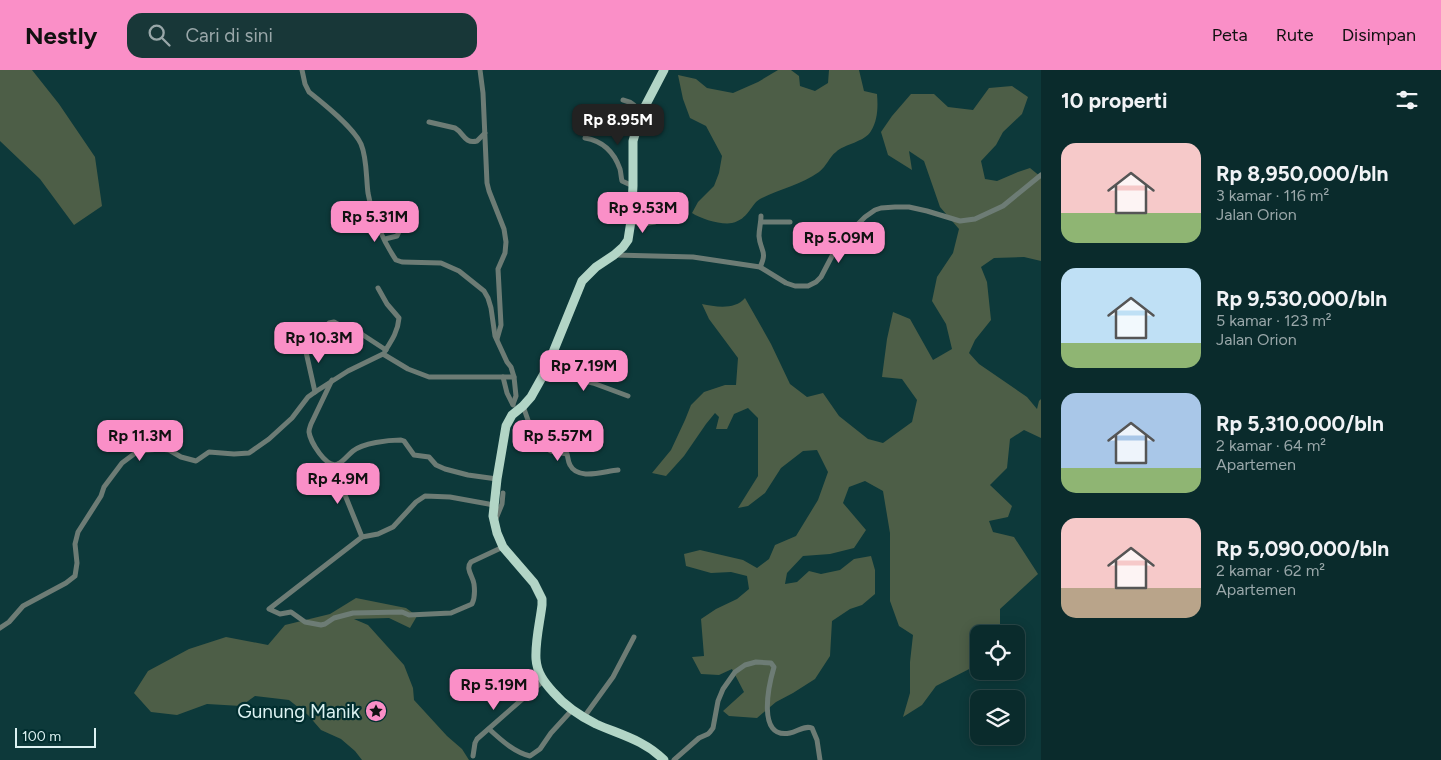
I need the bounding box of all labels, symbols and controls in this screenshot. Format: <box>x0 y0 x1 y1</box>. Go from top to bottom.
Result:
search box <box>127 13 477 58</box>
text: Nestly <box>25 21 97 50</box>
icon: search <box>145 21 173 49</box>
text: Cari di sini <box>185 24 273 47</box>
text: Peta <box>1212 24 1248 46</box>
text: Rute <box>1276 24 1314 46</box>
text: Disimpan <box>1342 24 1416 46</box>
icon: filters <box>1393 86 1421 114</box>
text: 10 properti <box>1061 88 1167 113</box>
pin: Rp 8.95M <box>566 104 670 146</box>
text: Rp 8.95M <box>583 110 653 129</box>
text: Rp 8,950,000/bln <box>1216 161 1388 186</box>
icon: home <box>1101 163 1161 223</box>
text: 3 kamar · 116 m² <box>1216 186 1329 205</box>
pin: Rp 9.53M <box>591 191 695 234</box>
text: Rp 9.53M <box>609 198 677 217</box>
pin: Rp 5.31M <box>323 200 427 243</box>
text: Jalan Orion <box>1216 205 1297 224</box>
text: Rp 5.31M <box>342 207 408 226</box>
pin: Rp 5.09M <box>787 222 891 264</box>
text: Rp 5.09M <box>804 228 874 247</box>
text: Rp 9,530,000/bln <box>1216 286 1387 311</box>
icon: home <box>1101 288 1161 348</box>
text: 5 kamar · 123 m² <box>1216 311 1332 330</box>
pin: Rp 10.3M <box>267 322 371 364</box>
text: Rp 10.3M <box>285 328 353 347</box>
text: Jalan Orion <box>1216 330 1297 349</box>
pin: Rp 7.19M <box>532 350 636 392</box>
text: Rp 7.19M <box>551 356 617 375</box>
text: Rp 5,310,000/bln <box>1216 411 1384 436</box>
icon: home <box>1101 413 1161 473</box>
pin: Rp 11.3M <box>88 420 192 462</box>
pin: Rp 5.57M <box>506 420 610 462</box>
text: Rp 11.3M <box>108 426 172 445</box>
text: Rp 5.57M <box>524 426 592 445</box>
text: 2 kamar · 64 m² <box>1216 436 1326 455</box>
text: Apartemen <box>1216 455 1296 474</box>
pin: Rp 4.9M <box>292 462 384 505</box>
text: Rp 4.9M <box>308 469 368 488</box>
text: Rp 5,090,000/bln <box>1216 536 1389 561</box>
icon: home <box>1101 538 1161 598</box>
text: 2 kamar · 62 m² <box>1216 561 1325 580</box>
text: Apartemen <box>1216 580 1296 599</box>
map controls <box>970 625 1025 745</box>
button: locate <box>970 625 1025 680</box>
pin: Rp 5.19M <box>442 668 546 711</box>
text: Rp 5.19M <box>461 675 527 694</box>
button: layers <box>970 690 1025 745</box>
place icon: Gunung Manik <box>364 699 388 723</box>
place label: Gunung Manik <box>237 700 361 723</box>
scale bar <box>15 725 96 748</box>
text: 100 m <box>22 728 61 745</box>

